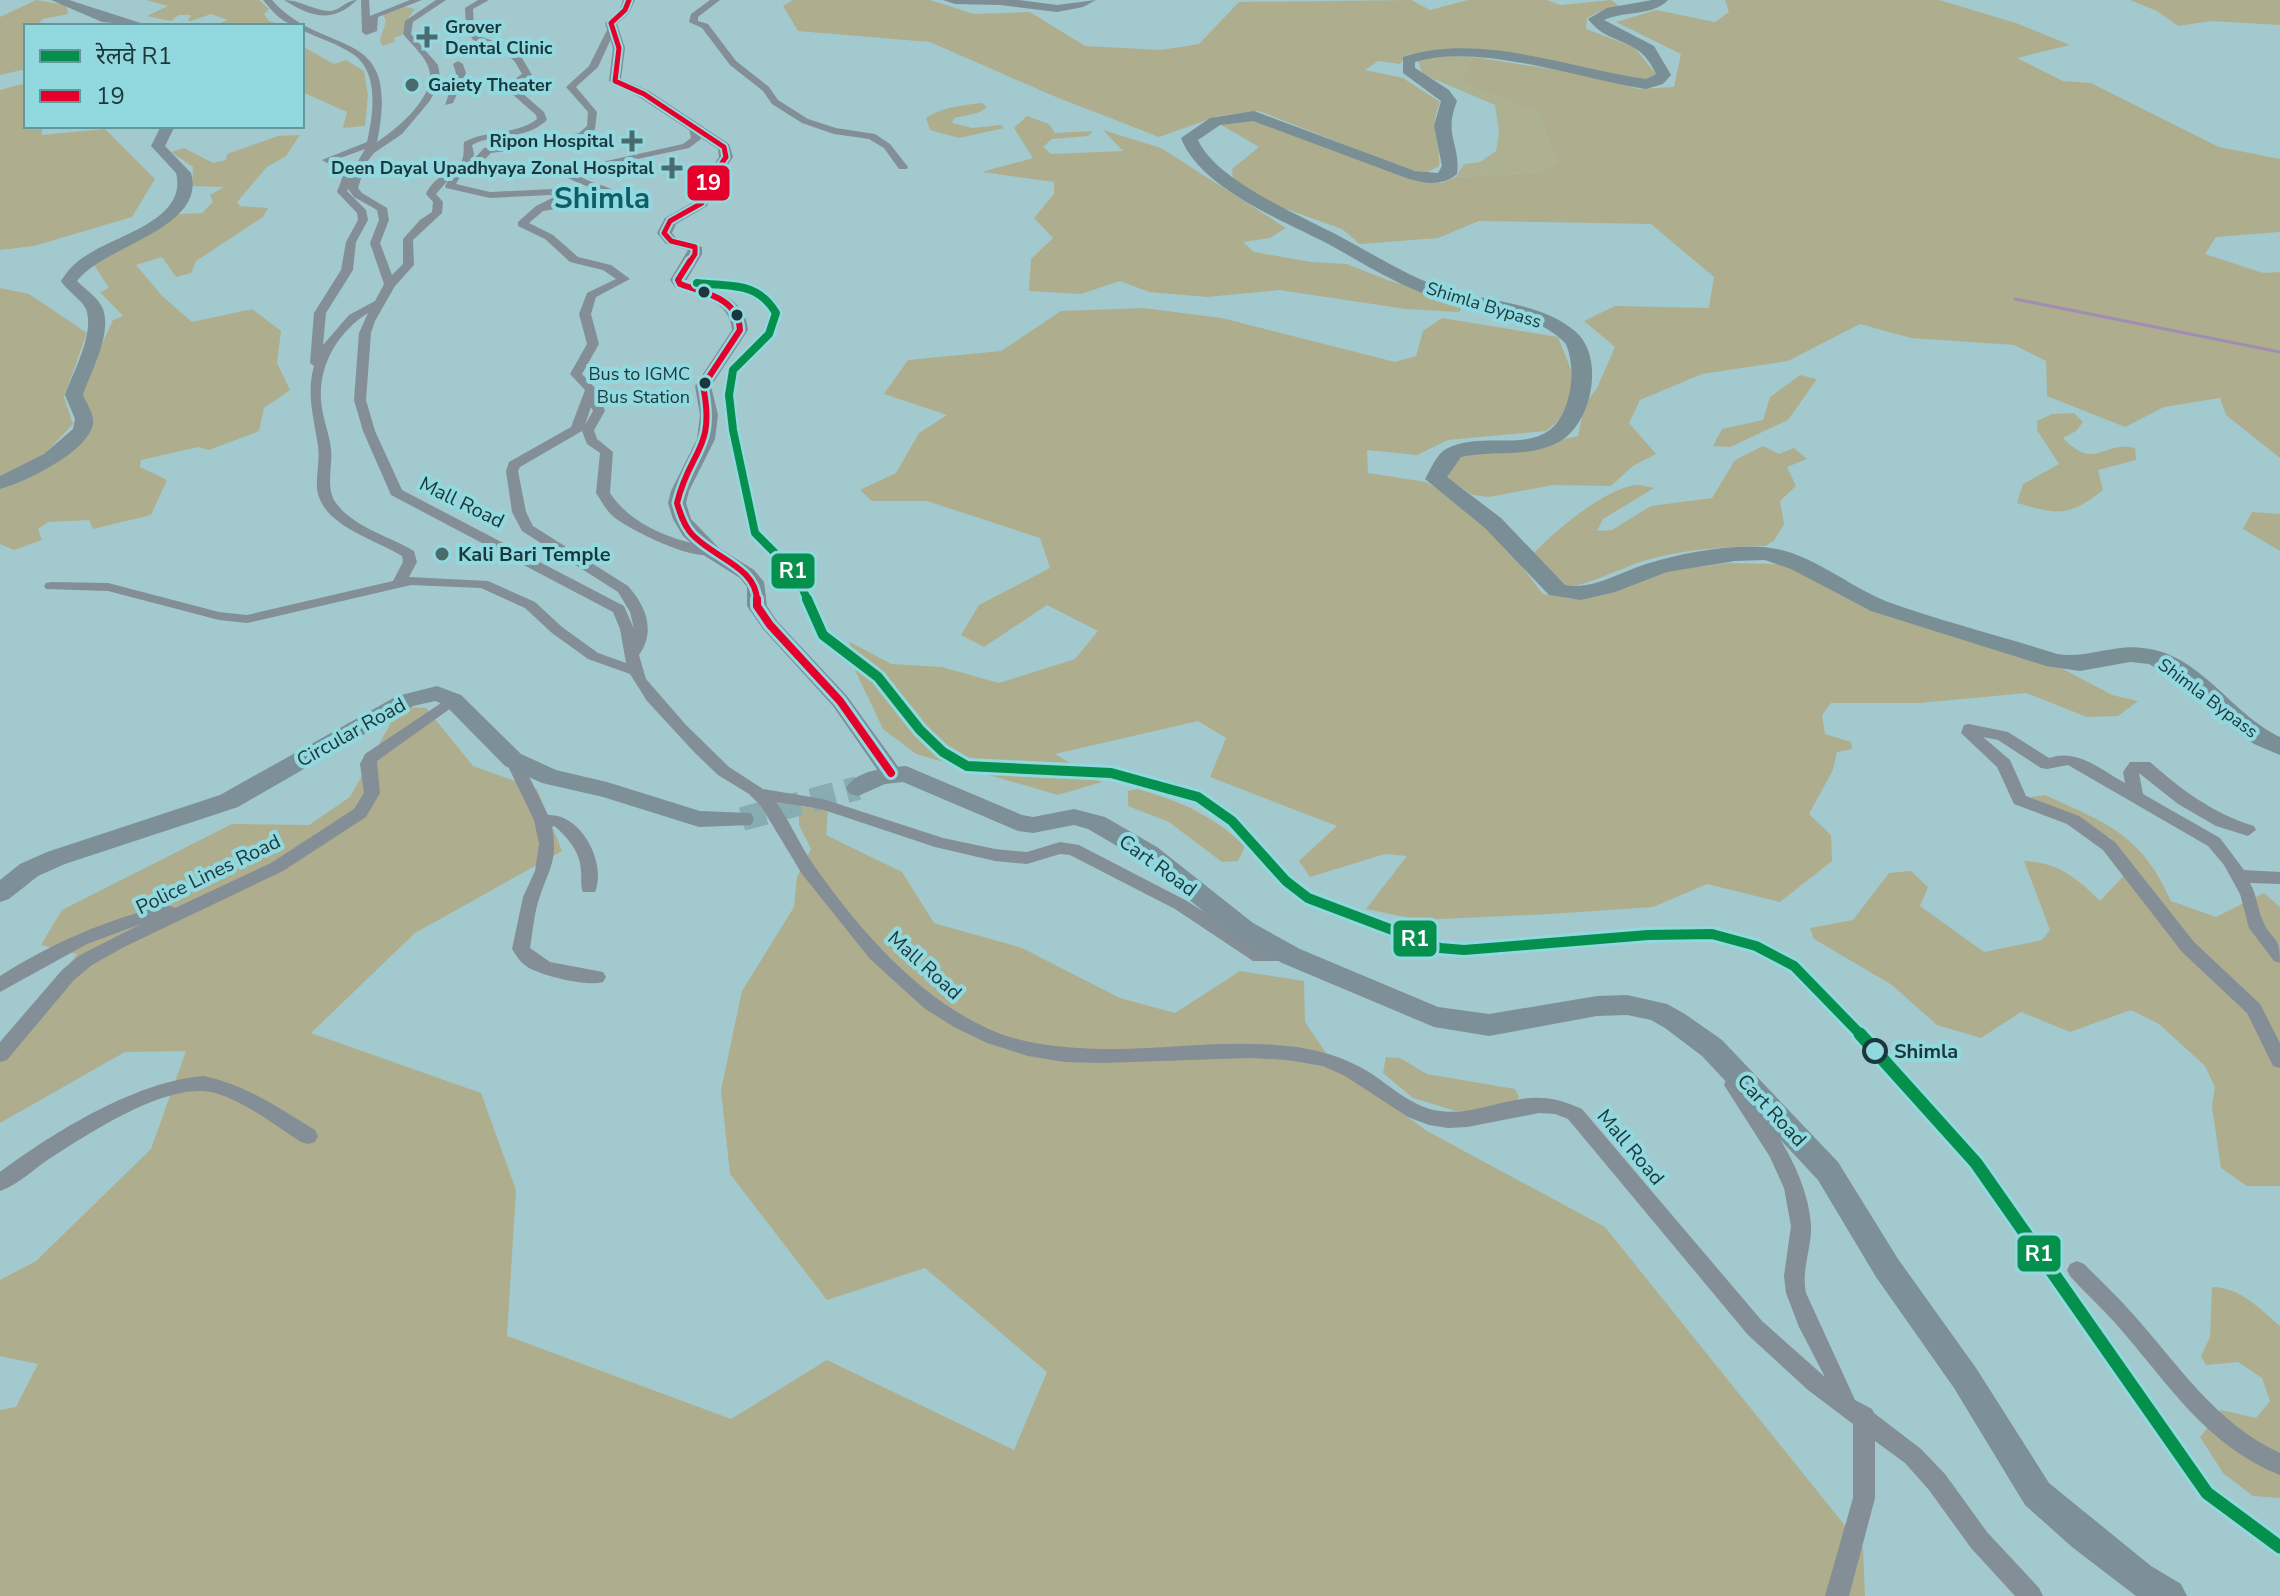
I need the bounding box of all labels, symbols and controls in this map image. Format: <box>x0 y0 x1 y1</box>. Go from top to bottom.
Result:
place label: Grover Dental Clinic <box>445 15 553 60</box>
legend <box>24 24 304 128</box>
marker: Grover Dental Clinic <box>416 26 438 48</box>
text: रेलवे R1 <box>95 40 172 72</box>
place label: Gaiety Theater <box>428 73 552 97</box>
marker: Gaiety Theater <box>403 76 421 94</box>
text: 19 <box>96 80 125 112</box>
place label: Ripon Hospital <box>490 129 614 153</box>
marker: Ripon Hospital <box>621 130 643 152</box>
place label: Deen Dayal Upadhyaya Zonal Hospital <box>331 156 654 180</box>
marker: Deen Dayal Upadhyaya Zonal Hospital <box>661 157 683 179</box>
line badge: 19 <box>686 164 731 202</box>
text: 19 <box>695 168 721 198</box>
district label: Shimla <box>554 178 650 219</box>
street label: Shimla Bypass <box>1424 276 1544 334</box>
unlabelled marker <box>696 284 712 300</box>
unlabelled marker <box>729 307 745 323</box>
place label: Bus to IGMC Bus Station <box>588 362 690 409</box>
marker: Bus to IGMC Bus Station <box>697 375 713 391</box>
street label: Mall Road <box>415 470 509 535</box>
place label: Kali Bari Temple <box>458 541 611 568</box>
marker: Kali Bari Temple <box>433 545 451 563</box>
line badge: R1 <box>770 552 816 590</box>
text: R1 <box>779 556 807 586</box>
street label: Shimla Bypass <box>2153 653 2263 743</box>
street label: Circular Road <box>292 691 411 774</box>
street label: Police Lines Road <box>132 828 285 921</box>
street label: Cart Road <box>1113 828 1202 903</box>
line badge: R1 <box>1392 919 1438 958</box>
text: R1 <box>1401 924 1429 954</box>
street label: Mall Road <box>882 925 968 1006</box>
place label: Shimla <box>1894 1038 1958 1065</box>
marker: Shimla <box>1863 1039 1887 1063</box>
street label: Cart Road <box>1731 1068 1812 1152</box>
street label: Mall Road <box>1591 1104 1670 1191</box>
line badge: R1 <box>2016 1234 2062 1273</box>
text: R1 <box>2025 1239 2053 1269</box>

